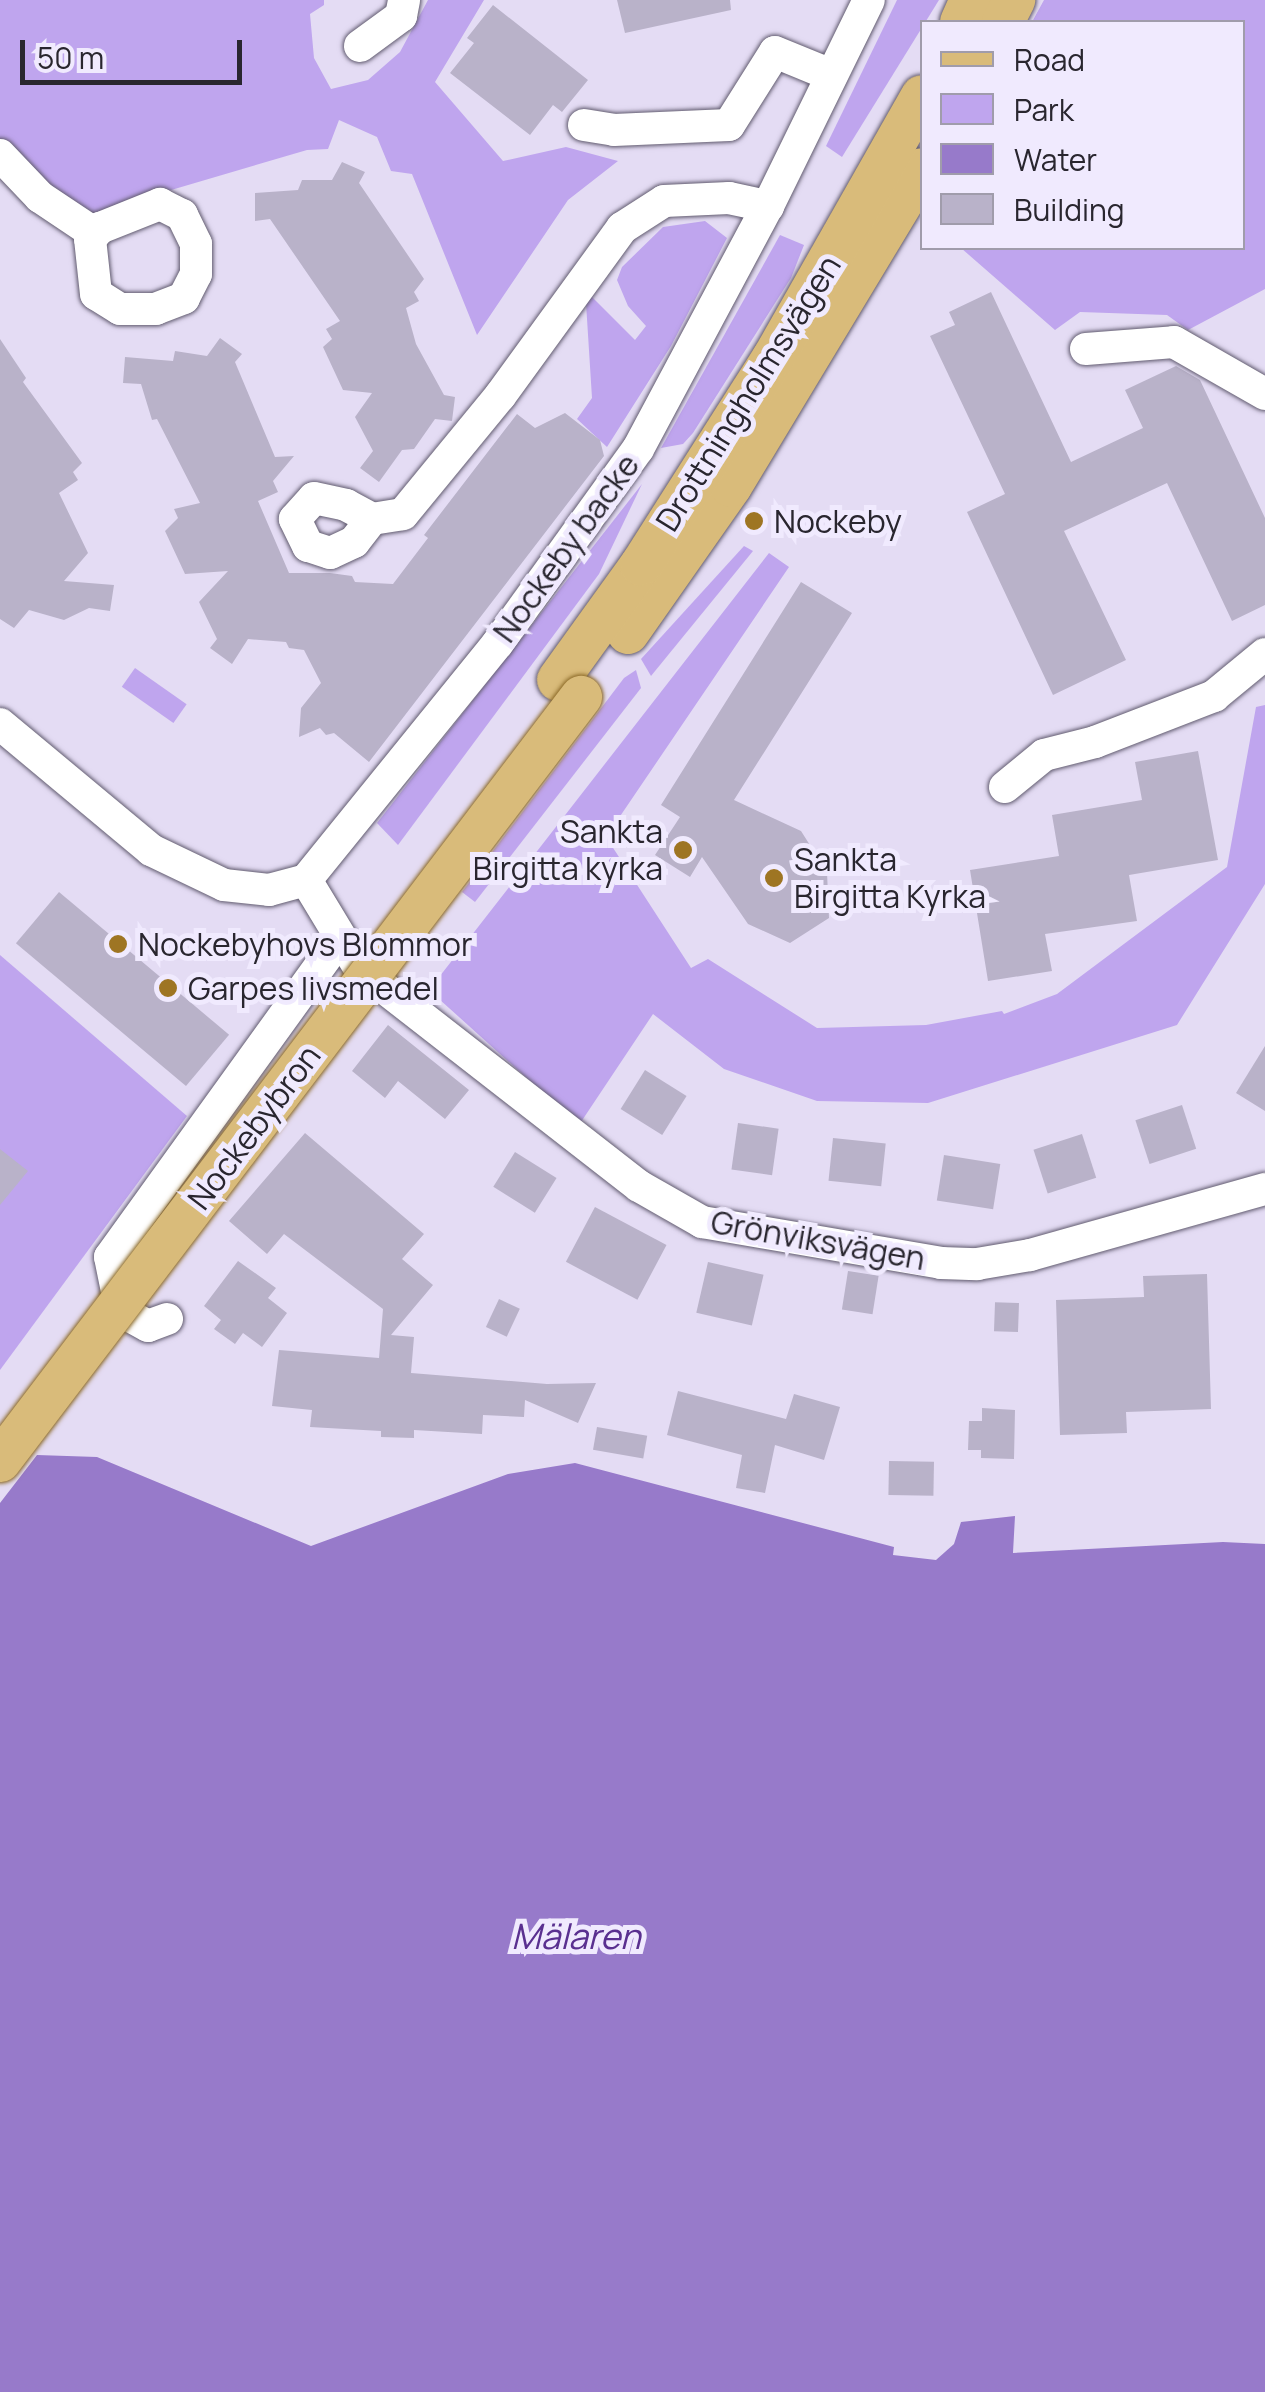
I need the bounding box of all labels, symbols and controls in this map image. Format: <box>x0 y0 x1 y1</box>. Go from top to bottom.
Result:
scale bar <box>25 20 248 82</box>
legend <box>920 20 1245 250</box>
text: 50 m <box>37 37 104 78</box>
text: Road <box>1014 39 1085 80</box>
text: Park <box>1014 89 1074 130</box>
text: Water <box>1014 139 1097 180</box>
text: Building <box>1014 189 1125 230</box>
street label: Drottningholmsvägen <box>648 248 848 538</box>
street label: Nockeby backe <box>485 447 647 649</box>
place label: Nockeby <box>774 502 902 540</box>
marker: Nockeby <box>743 510 765 532</box>
place label: Sankta Birgitta kyrka <box>473 813 663 888</box>
marker: Sankta Birgitta kyrka <box>672 839 694 861</box>
place label: Sankta Birgitta Kyrka <box>794 841 986 916</box>
marker: Sankta Birgitta Kyrka <box>763 867 785 889</box>
place label: Nockebyhovs Blommor <box>138 925 473 963</box>
marker: Nockebyhovs Blommor <box>107 933 129 955</box>
place label: Garpes livsmedel <box>188 969 439 1007</box>
marker: Garpes livsmedel <box>157 977 179 999</box>
street label: Nockebybron <box>180 1037 328 1217</box>
street label: Grönviksvägen <box>708 1202 928 1278</box>
water label: Mälaren <box>511 1915 641 1957</box>

